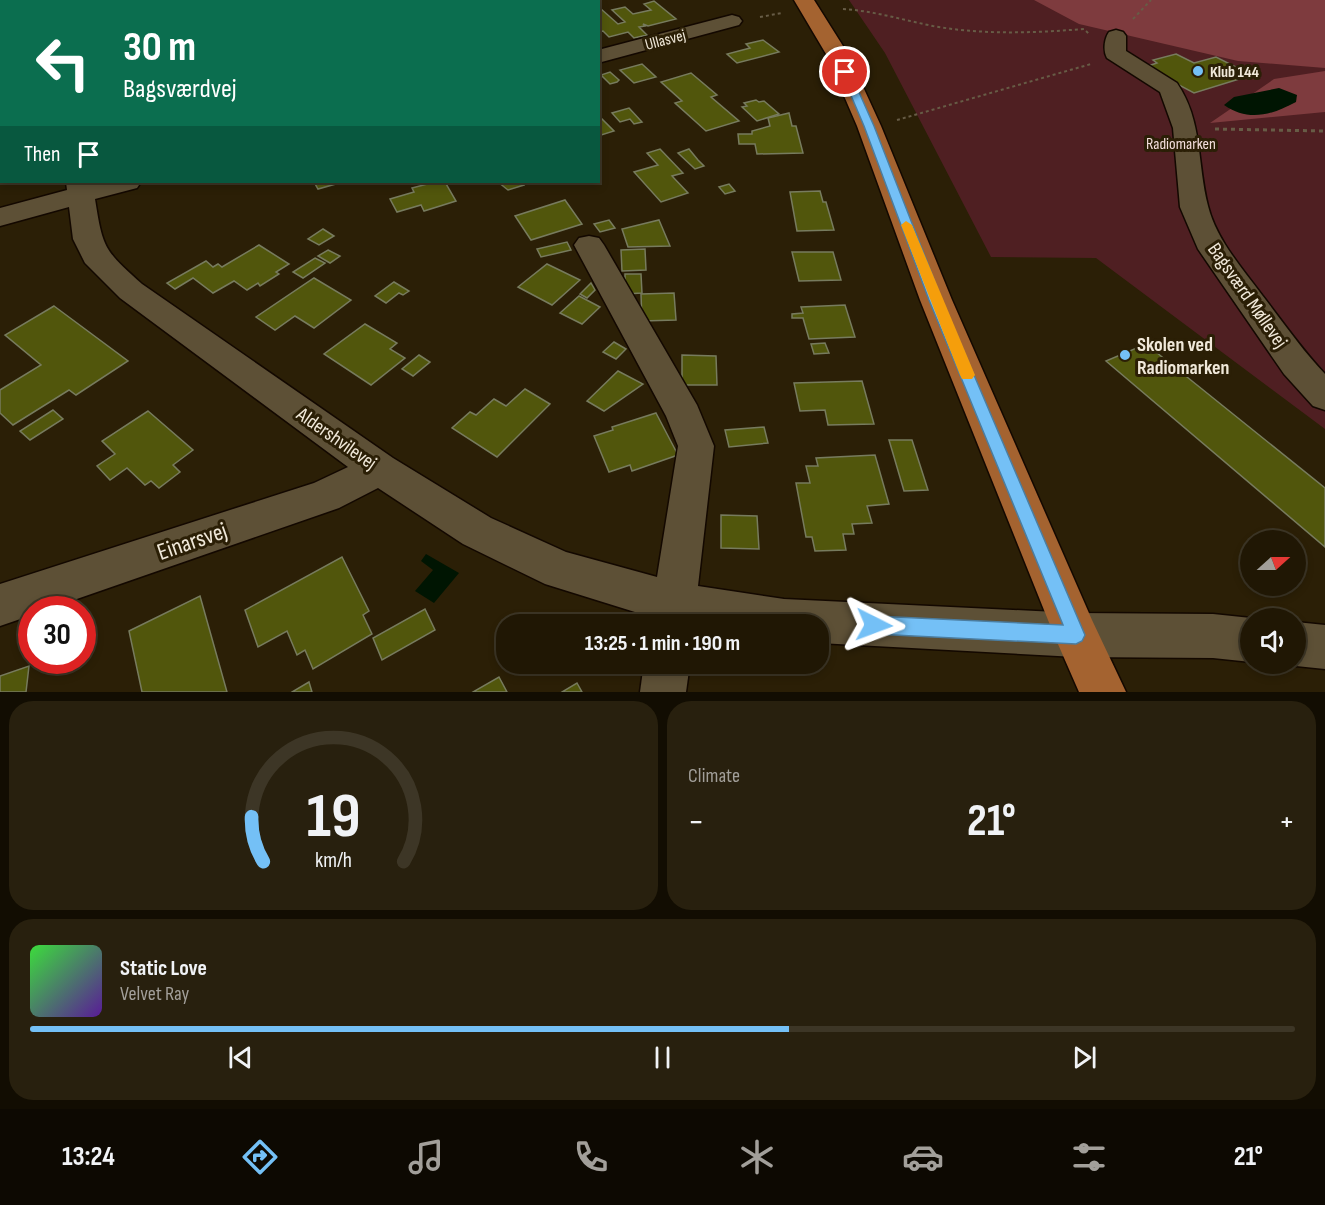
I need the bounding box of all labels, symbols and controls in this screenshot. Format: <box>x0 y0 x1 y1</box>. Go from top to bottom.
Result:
text: 30 m <box>123 22 196 73</box>
icon: left <box>24 24 102 102</box>
street label: Ullasvej <box>643 26 688 55</box>
pin <box>819 46 870 97</box>
icon: arrive <box>828 55 861 88</box>
place label: Klub 144 <box>1210 63 1259 82</box>
marker: Klub 144 <box>1191 64 1205 78</box>
text: Bagsværdvej <box>123 73 237 105</box>
park label: Radiomarken <box>1146 135 1216 154</box>
icon: arrive <box>72 138 105 171</box>
text: Then <box>24 141 60 168</box>
street label: Bagsværd Møllevej <box>1202 238 1292 353</box>
place label: Skolen ved Radiomarken <box>1137 333 1229 380</box>
marker: Skolen ved Radiomarken <box>1118 348 1132 362</box>
street label: Aldershvilevej <box>291 402 381 475</box>
street label: Einarsvej <box>153 516 231 567</box>
north arrow <box>1240 530 1306 596</box>
map controls <box>1240 530 1306 674</box>
position arrow <box>842 593 906 657</box>
speed limit sign: 30 <box>18 596 96 674</box>
button: sound <box>1240 608 1306 674</box>
text: 13:25 · 1 min · 190 m <box>585 630 740 657</box>
text: Climate <box>688 764 740 788</box>
text: 19 <box>306 780 361 855</box>
text: 21° <box>967 794 1016 849</box>
text: − <box>688 802 704 842</box>
text: + <box>1279 802 1295 842</box>
text: km/h <box>315 849 352 874</box>
text: Static Love <box>120 955 207 982</box>
text: Velvet Ray <box>120 982 189 1006</box>
icon: previous <box>224 1041 257 1074</box>
icon: pause <box>646 1041 679 1074</box>
icon: next <box>1068 1041 1101 1074</box>
icon: directions <box>239 1136 281 1178</box>
icon: music <box>405 1136 447 1178</box>
icon: phone <box>570 1136 612 1178</box>
icon: climate <box>736 1136 778 1178</box>
icon: car <box>902 1136 944 1178</box>
icon: filters <box>1068 1136 1110 1178</box>
text: 13:24 <box>62 1141 115 1173</box>
text: 21° <box>1234 1141 1263 1173</box>

